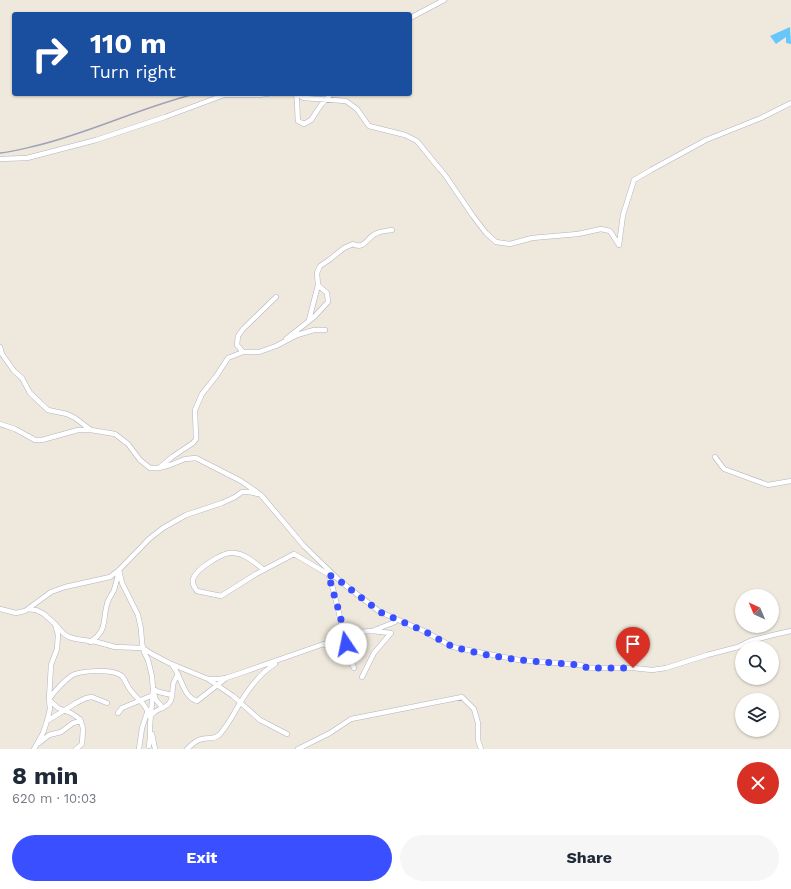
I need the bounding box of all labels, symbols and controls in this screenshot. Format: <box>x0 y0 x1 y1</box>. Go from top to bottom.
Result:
text: 110 m <box>90 27 167 60</box>
icon: right <box>24 28 76 80</box>
text: Turn right <box>90 61 176 82</box>
north arrow <box>735 589 779 633</box>
map controls <box>735 589 779 737</box>
position arrow <box>325 623 367 665</box>
pin <box>616 627 650 668</box>
icon: arrive <box>622 633 644 655</box>
button: search <box>735 641 779 685</box>
button: layers <box>735 693 779 737</box>
text: 8 min <box>12 762 78 790</box>
button: close <box>737 762 779 804</box>
text: 620 m · 10:03 <box>12 791 96 806</box>
button: Exit <box>12 835 392 881</box>
button: Share <box>400 835 779 881</box>

